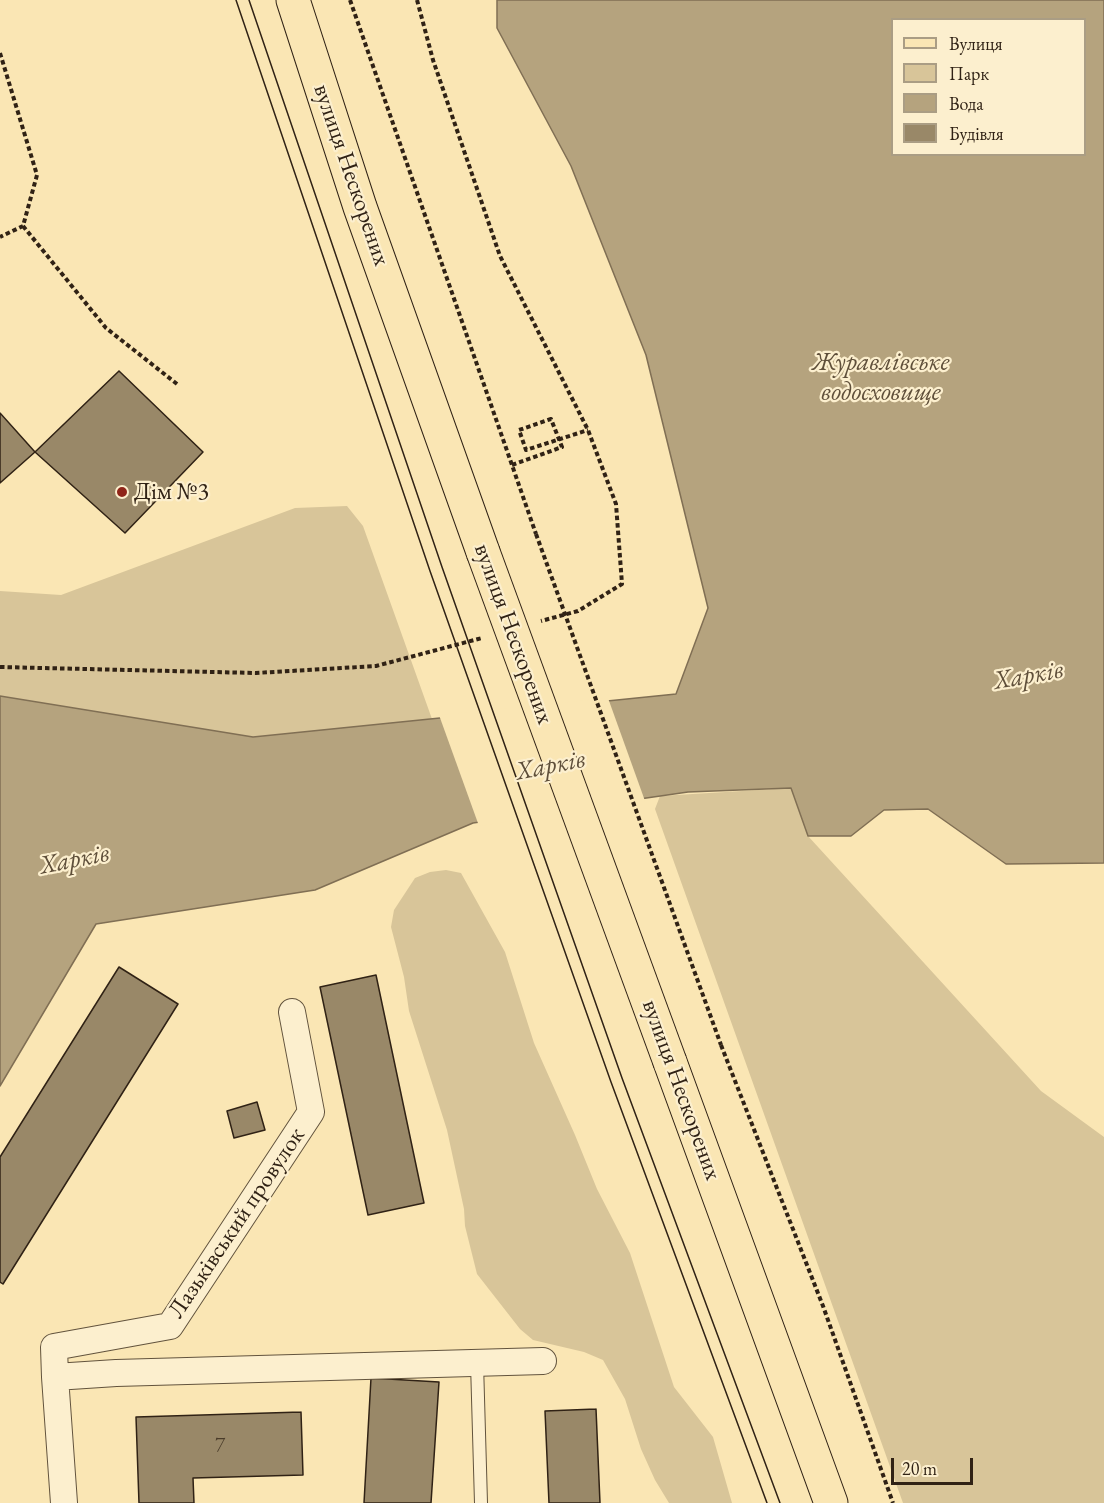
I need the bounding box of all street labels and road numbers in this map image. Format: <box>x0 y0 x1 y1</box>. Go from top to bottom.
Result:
street label: вулиця Нескорених <box>306 81 396 269</box>
street label: вулиця Нескорених <box>467 540 559 728</box>
street label: вулиця Нескорених <box>635 996 727 1184</box>
street label: Лазьківський провулок <box>162 1122 312 1324</box>

